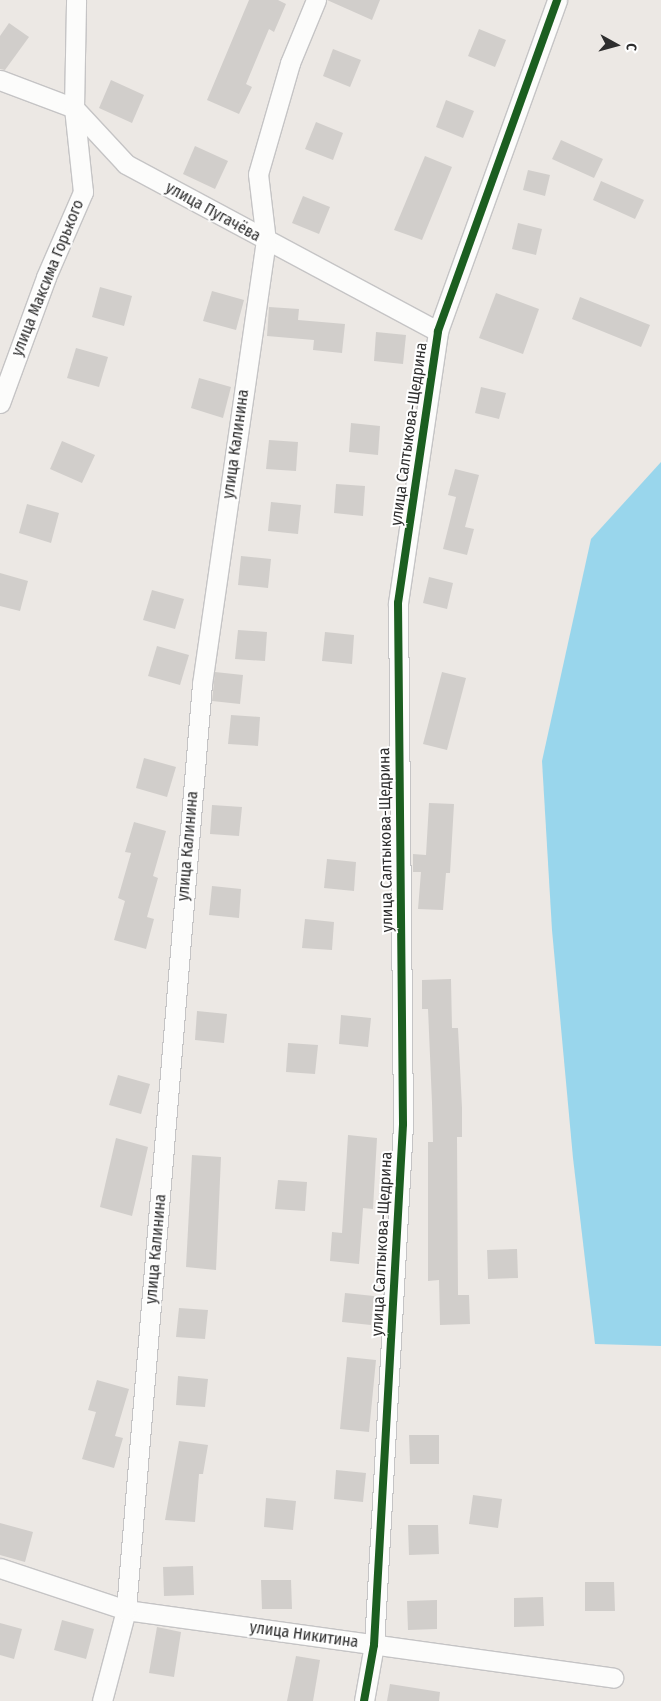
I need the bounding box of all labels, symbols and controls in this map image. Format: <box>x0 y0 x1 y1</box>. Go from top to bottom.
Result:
north arrow <box>591 20 641 70</box>
text: С <box>623 42 640 52</box>
street label: улица Пугачёва <box>162 178 264 246</box>
street label: улица Максима Горького <box>8 197 88 359</box>
street label: улица Салтыкова-Щедрина <box>387 341 431 527</box>
street label: улица Калинина <box>219 388 253 500</box>
street label: улица Салтыкова-Щедрина <box>375 747 397 933</box>
street label: улица Калинина <box>174 790 202 902</box>
street label: улица Салтыкова-Щедрина <box>368 1151 396 1337</box>
street label: улица Калинина <box>142 1193 170 1305</box>
street label: улица Никитина <box>248 1618 360 1652</box>

